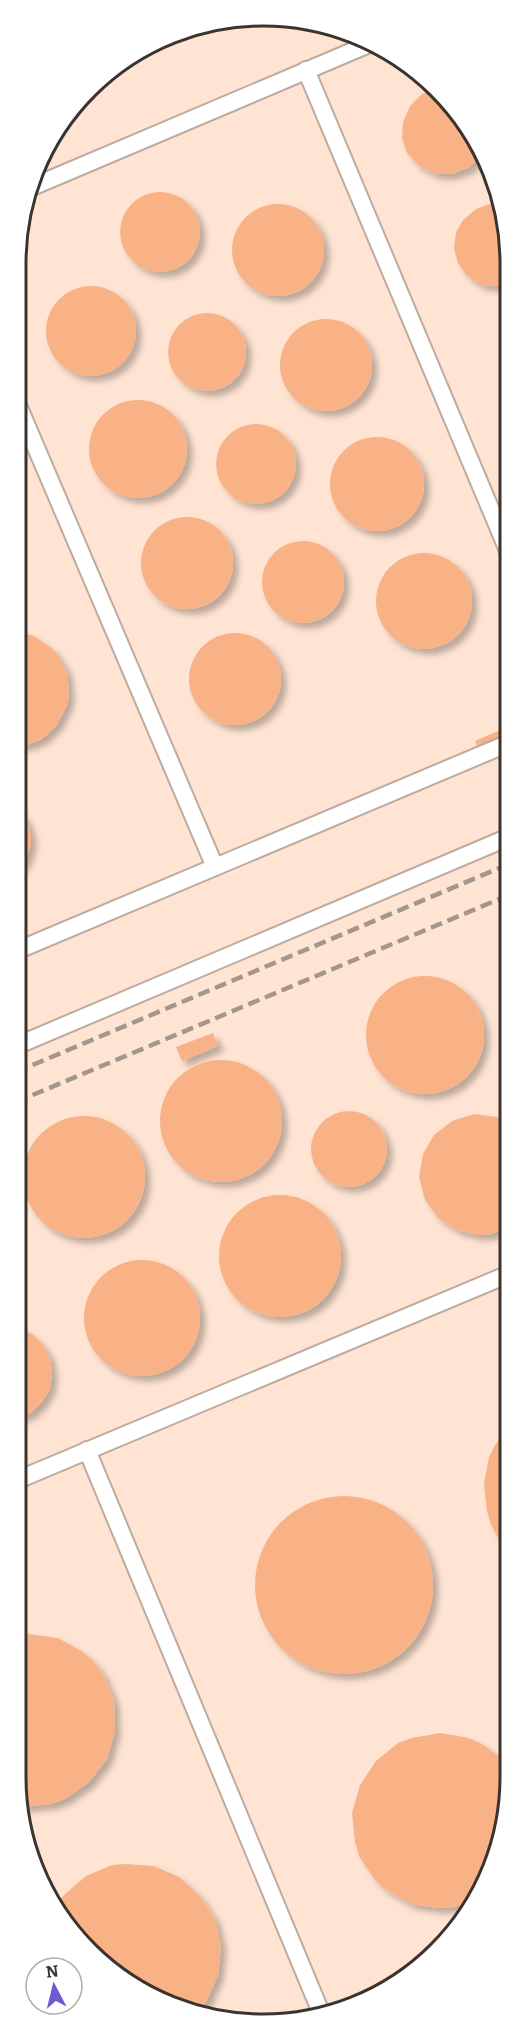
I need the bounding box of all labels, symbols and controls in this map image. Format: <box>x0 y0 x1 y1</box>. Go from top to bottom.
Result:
north arrow <box>24 1956 84 2016</box>
text: N <box>45 1961 60 1982</box>

